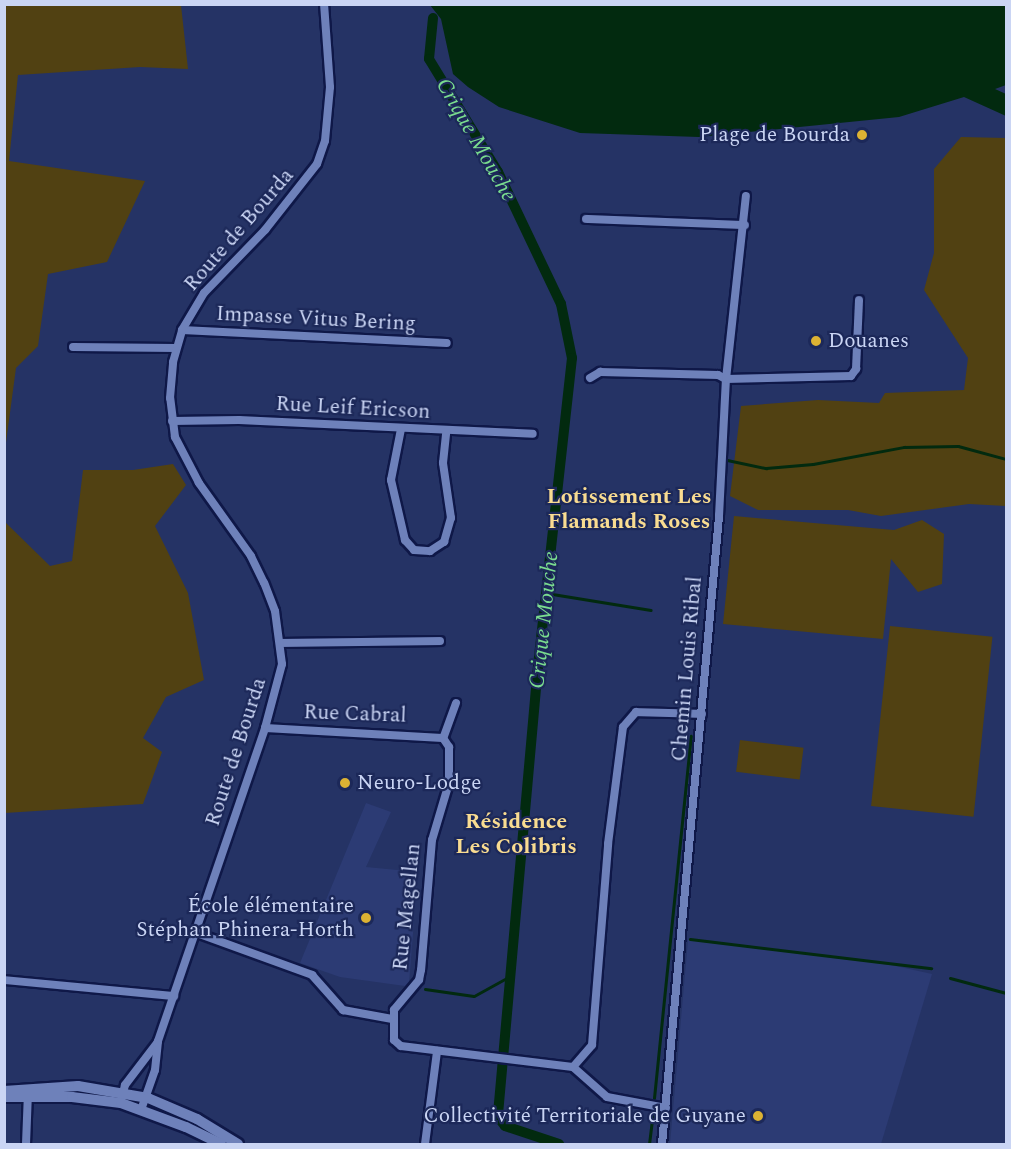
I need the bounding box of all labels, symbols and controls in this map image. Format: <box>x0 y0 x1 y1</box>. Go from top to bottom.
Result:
water label: Crique Mouche <box>430 74 522 206</box>
place label: Plage de Bourda <box>699 122 850 148</box>
marker: Plage de Bourda <box>855 128 869 142</box>
street label: Route de Bourda <box>179 163 299 297</box>
street label: Impasse Vitus Bering <box>215 301 417 337</box>
place label: Douanes <box>828 328 909 354</box>
marker: Douanes <box>809 334 823 348</box>
street label: Rue Leif Ericson <box>275 391 431 425</box>
district label: Lotissement Les Flamands Roses <box>546 483 712 534</box>
water label: Crique Mouche <box>524 550 564 690</box>
street label: Chemin Louis Ribal <box>666 575 708 763</box>
street label: Route de Bourda <box>200 675 272 829</box>
street label: Rue Cabral <box>303 700 407 728</box>
place label: Neuro-Lodge <box>357 770 481 796</box>
marker: Neuro-Lodge <box>338 776 352 790</box>
district label: Résidence Les Colibris <box>455 808 577 860</box>
street label: Rue Magellan <box>388 842 426 972</box>
place label: École élémentaire Stéphan Phinera-Horth <box>136 893 354 943</box>
marker: École élémentaire Stéphan Phinera-Horth <box>359 911 373 925</box>
place label: Collectivité Territoriale de Guyane <box>424 1103 746 1129</box>
marker: Collectivité Territoriale de Guyane <box>751 1109 765 1123</box>

